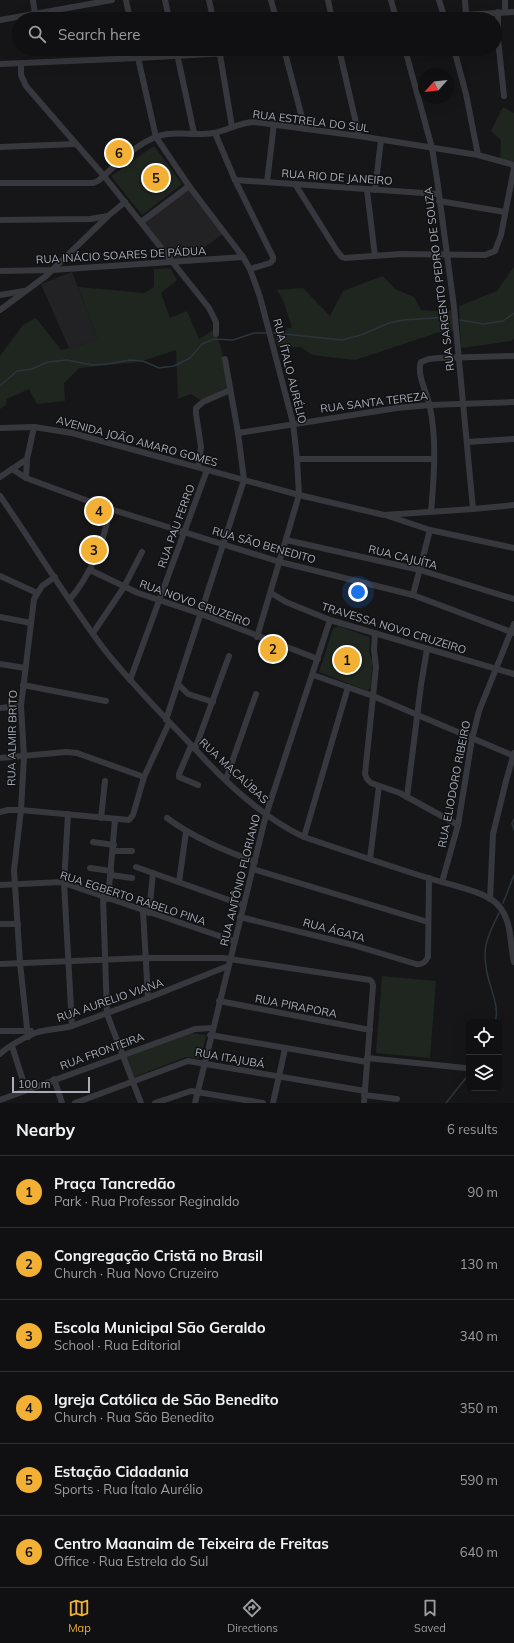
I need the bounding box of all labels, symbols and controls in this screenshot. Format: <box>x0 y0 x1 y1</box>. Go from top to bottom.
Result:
search box <box>12 12 502 56</box>
icon: search <box>26 23 48 45</box>
text: Search here <box>58 25 140 44</box>
north arrow <box>418 68 454 104</box>
street label: RUA ESTRELA DO SUL <box>252 107 370 135</box>
pin: 6 <box>106 138 132 168</box>
pin: 5 <box>143 163 169 193</box>
street label: RUA RIO DE JANEIRO <box>281 166 393 188</box>
street label: RUA SARGENTO PEDRO DE SOUZA <box>421 186 457 372</box>
street label: RUA INÁCIO SOARES DE PÁDUA <box>35 244 207 266</box>
street label: RUA ÍTALO AURÉLIO <box>270 317 310 425</box>
street label: RUA SANTA TEREZA <box>319 388 429 416</box>
street label: AVENIDA JOÃO AMARO GOMES <box>55 413 219 469</box>
street label: RUA PAU FERRO <box>154 482 198 570</box>
pin: 4 <box>86 496 112 526</box>
street label: RUA SÃO BENEDITO <box>211 524 317 566</box>
pin: 3 <box>81 535 107 565</box>
street label: RUA CAJUÍTA <box>367 542 439 572</box>
street label: RUA NOVO CRUZEIRO <box>138 576 252 630</box>
your location <box>348 582 368 602</box>
street label: TRAVESSA NOVO CRUZEIRO <box>320 599 468 657</box>
pin: 2 <box>260 634 286 664</box>
pin: 1 <box>334 645 360 675</box>
street label: RUA ALMIR BRITO <box>4 690 20 786</box>
street label: RUA ELIODORO RIBEIRO <box>435 719 473 849</box>
street label: RUA MACAÚBAS <box>196 735 272 807</box>
street label: RUA ANTÔNIO FLORIANO <box>217 813 263 947</box>
street label: RUA EGBERTO RABELO PINA <box>58 868 208 928</box>
street label: RUA ÁGATA <box>301 915 367 945</box>
street label: RUA AURELIO VIANA <box>55 975 165 1025</box>
street label: RUA PIRAPORA <box>254 991 338 1021</box>
map controls <box>466 1019 502 1091</box>
button: locate <box>466 1019 502 1055</box>
street label: RUA FRONTEIRA <box>58 1029 146 1073</box>
street label: RUA ITAJUBÁ <box>194 1045 266 1071</box>
button: layers <box>466 1055 502 1091</box>
scale bar <box>12 1075 90 1094</box>
text: 100 m <box>18 1077 50 1091</box>
text: Nearby <box>16 1119 75 1140</box>
text: 6 results <box>447 1121 498 1137</box>
text: Praça Tancredão <box>54 1174 175 1193</box>
text: 1 <box>25 1184 33 1200</box>
text: 90 m <box>468 1184 498 1200</box>
text: Park · Rua Professor Reginaldo <box>54 1193 239 1209</box>
text: Congregação Cristã no Brasil <box>54 1246 263 1265</box>
text: 2 <box>25 1256 33 1272</box>
text: 130 m <box>460 1256 498 1272</box>
text: Church · Rua Novo Cruzeiro <box>54 1265 219 1281</box>
text: Escola Municipal São Geraldo <box>54 1318 266 1337</box>
text: 3 <box>25 1328 33 1344</box>
text: 340 m <box>460 1328 498 1344</box>
text: School · Rua Editorial <box>54 1337 181 1353</box>
text: Igreja Católica de São Benedito <box>54 1390 279 1409</box>
text: 4 <box>25 1400 33 1416</box>
text: 350 m <box>460 1400 498 1416</box>
text: Church · Rua São Benedito <box>54 1409 214 1425</box>
text: Estação Cidadania <box>54 1462 189 1481</box>
text: 5 <box>25 1472 33 1488</box>
text: 590 m <box>460 1472 498 1488</box>
text: Sports · Rua Ítalo Aurélio <box>54 1481 203 1497</box>
text: Centro Maanaim de Teixeira de Freitas <box>54 1534 329 1553</box>
text: 6 <box>25 1544 33 1560</box>
text: 640 m <box>460 1544 498 1560</box>
text: Office · Rua Estrela do Sul <box>54 1553 208 1569</box>
tab: Map <box>68 1597 91 1635</box>
tab: Directions <box>227 1597 278 1635</box>
tab: Saved <box>414 1597 446 1635</box>

